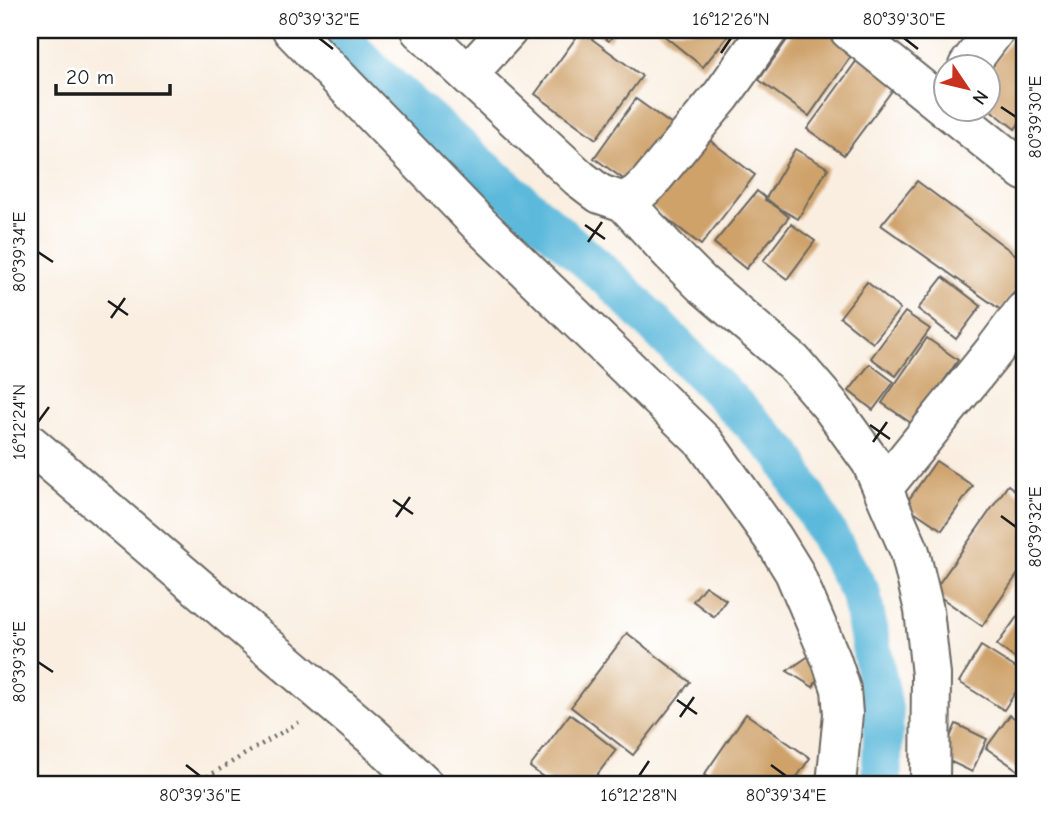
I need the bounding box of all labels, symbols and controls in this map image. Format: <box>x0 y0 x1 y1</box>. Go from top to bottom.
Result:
text: 80°39'32"E <box>278 9 360 30</box>
text: 16°12'26"N <box>692 9 770 30</box>
text: 80°39'30"E <box>863 9 946 30</box>
scale bar <box>56 52 170 96</box>
north arrow <box>932 52 1002 122</box>
text: 20 m <box>66 65 114 89</box>
text: 80°39'30"E <box>1025 75 1046 158</box>
text: N <box>968 86 993 109</box>
text: 80°39'34"E <box>9 212 30 292</box>
text: 16°12'24"N <box>9 384 30 460</box>
text: 80°39'32"E <box>1025 486 1046 568</box>
text: 80°39'36"E <box>9 621 30 703</box>
text: 80°39'36"E <box>159 785 241 806</box>
text: 16°12'28"N <box>601 785 677 806</box>
text: 80°39'34"E <box>746 785 826 806</box>

